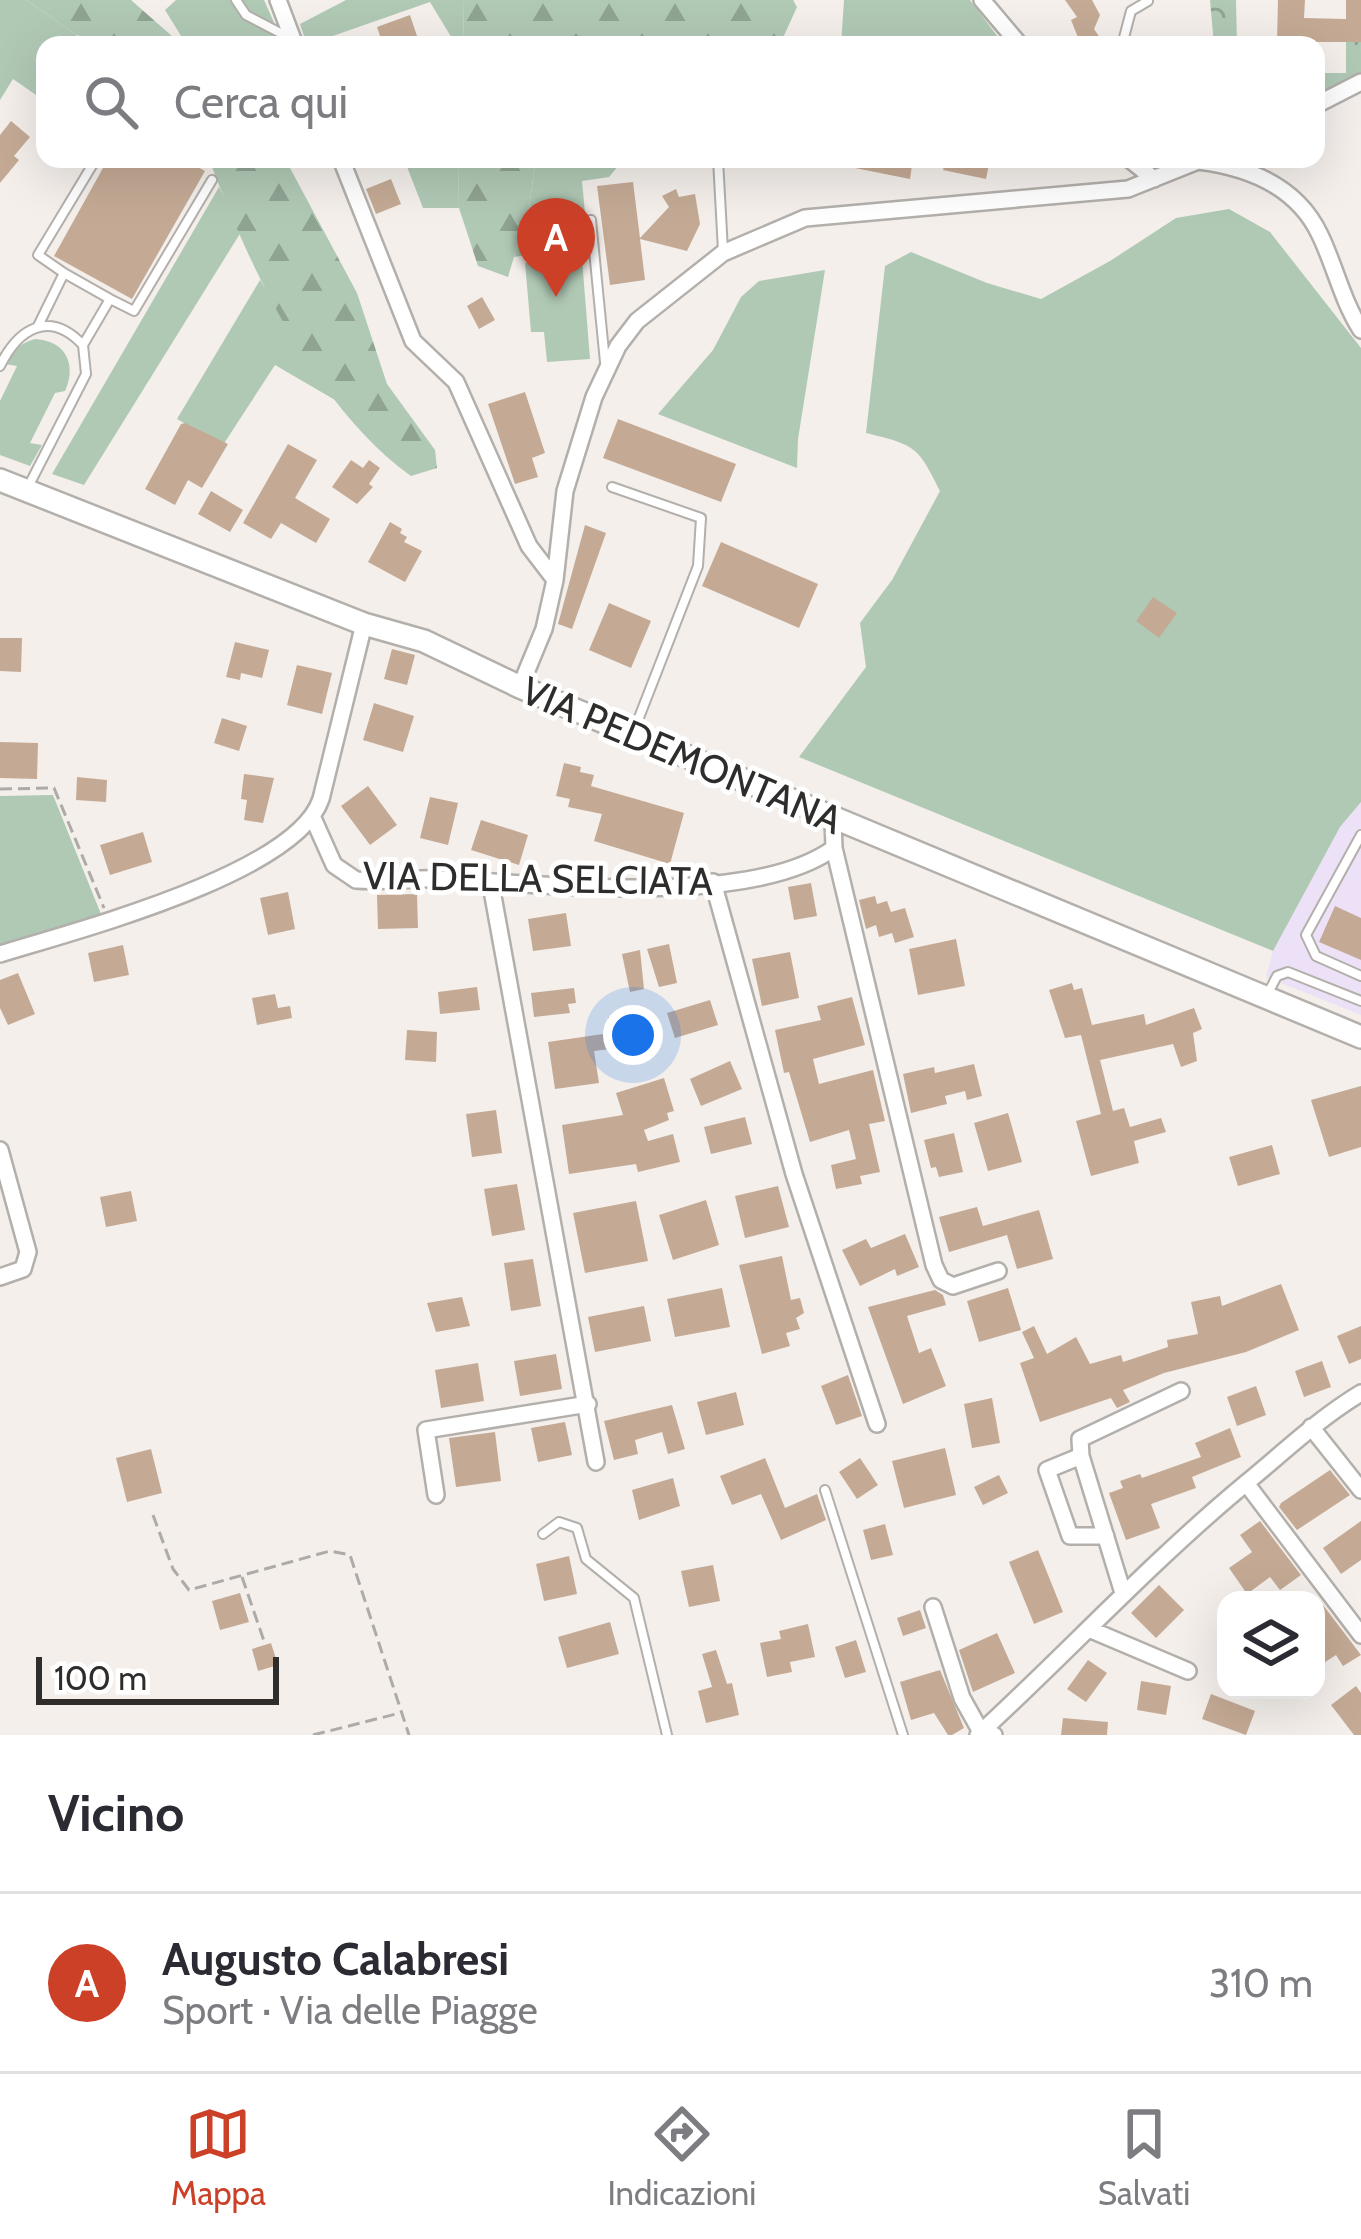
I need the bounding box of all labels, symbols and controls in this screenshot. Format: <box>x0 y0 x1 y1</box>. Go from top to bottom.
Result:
search box <box>36 36 1325 168</box>
icon: search <box>78 69 144 135</box>
text: Cerca qui <box>174 75 348 129</box>
pin: A <box>517 198 595 297</box>
street label: VIA PEDEMONTANA <box>514 666 850 844</box>
street label: VIA DELLA SELCIATA <box>363 851 713 905</box>
your location <box>603 1005 663 1065</box>
map controls <box>1217 1591 1325 1699</box>
button: layers <box>1217 1591 1325 1699</box>
scale bar <box>36 1651 279 1704</box>
text: 100 m <box>54 1658 147 1698</box>
text: Vicino <box>48 1782 184 1844</box>
text: Augusto Calabresi <box>162 1932 509 1986</box>
text: A <box>75 1959 99 2007</box>
text: 310 m <box>1209 1959 1313 2007</box>
text: Sport · Via delle Piagge <box>162 1986 538 2034</box>
tab: Mappa <box>171 2101 266 2213</box>
tab: Indicazioni <box>607 2101 756 2213</box>
tab: Salvati <box>1098 2101 1190 2213</box>

